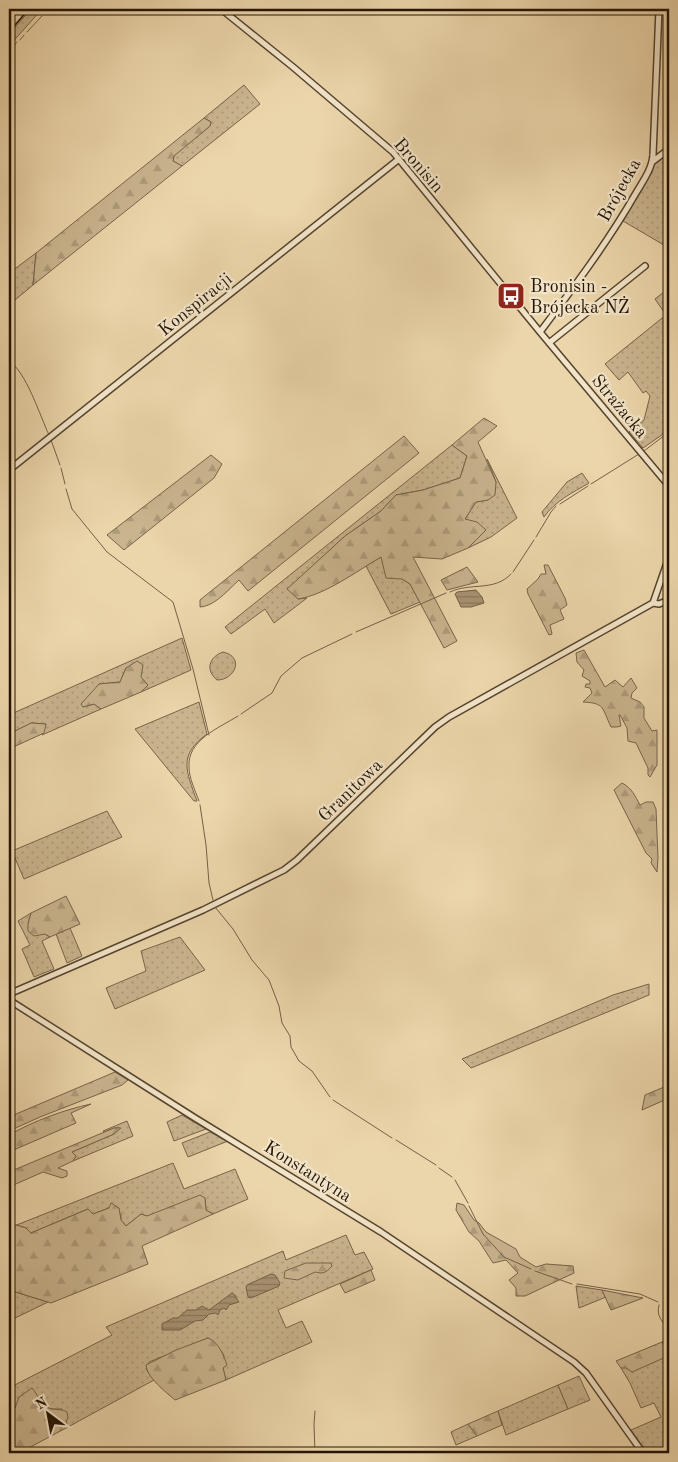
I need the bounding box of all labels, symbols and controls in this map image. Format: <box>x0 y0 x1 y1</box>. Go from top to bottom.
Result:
street label: Bronisin <box>390 135 447 197</box>
street label: Brójecka <box>595 156 644 225</box>
street label: Konspiracji <box>155 270 236 340</box>
place label: Bronisin - Brójecka NŻ <box>530 278 630 317</box>
bus stop icon: Bronisin - Brójecka NŻ <box>496 281 526 311</box>
street label: Strażacka <box>588 371 651 442</box>
street label: Granitowa <box>315 756 386 825</box>
street label: Konstantyna <box>261 1138 354 1206</box>
north arrow <box>22 1390 72 1440</box>
text: N <box>33 1395 50 1413</box>

